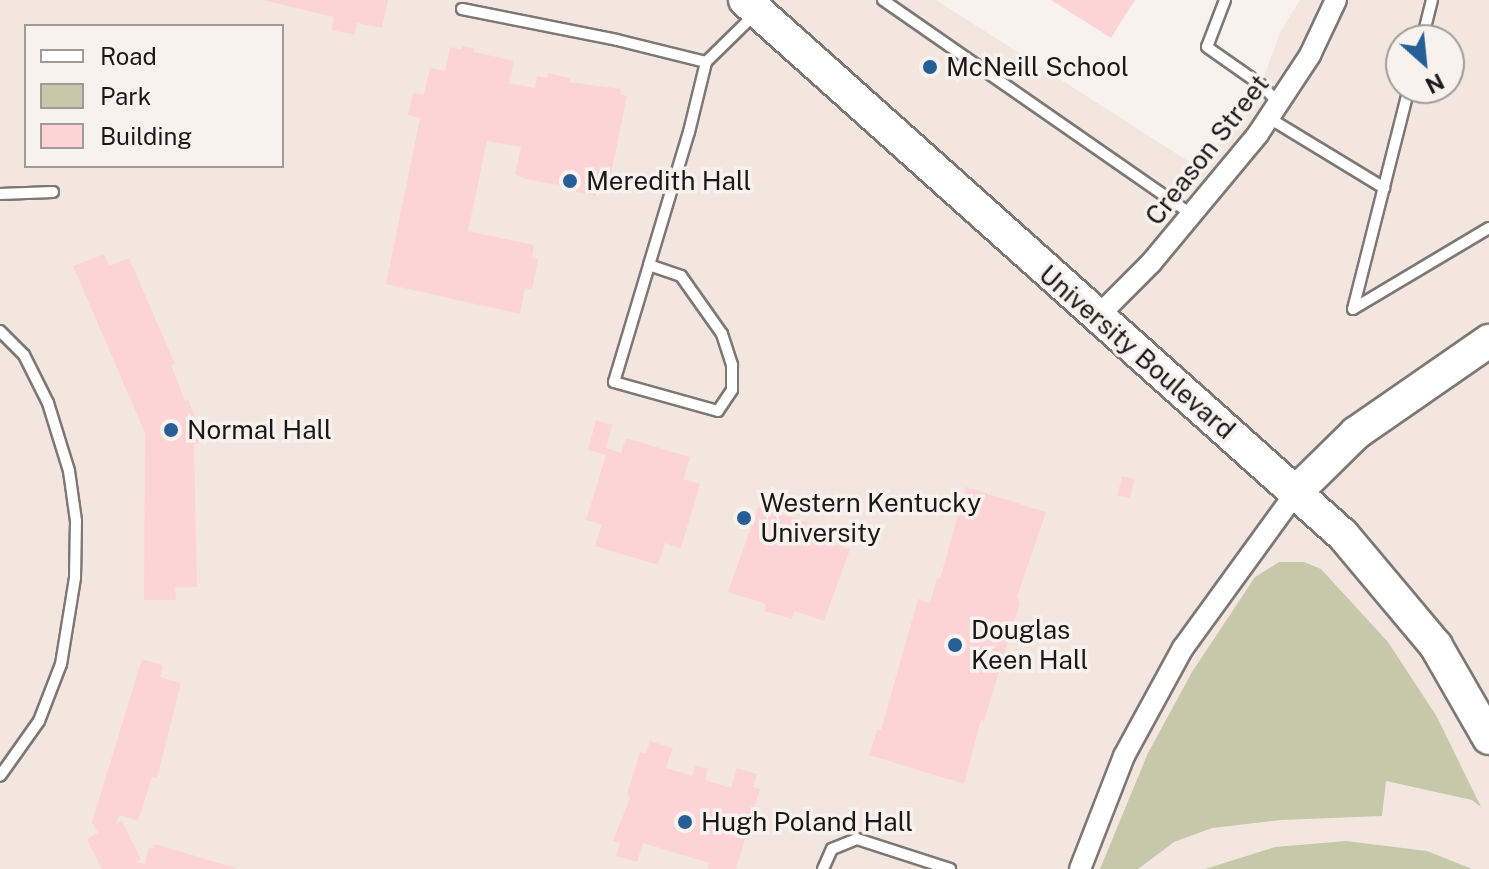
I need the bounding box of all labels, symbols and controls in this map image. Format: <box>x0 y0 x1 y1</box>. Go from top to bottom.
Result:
legend <box>24 24 284 168</box>
north arrow <box>1385 24 1465 104</box>
text: Road <box>100 42 157 70</box>
place label: McNeill School <box>946 51 1129 83</box>
marker: McNeill School <box>921 58 939 76</box>
text: N <box>1421 68 1449 99</box>
street label: Creason Street <box>1139 69 1275 231</box>
text: Park <box>100 82 151 110</box>
text: Building <box>100 122 192 150</box>
place label: Meredith Hall <box>586 165 751 197</box>
marker: Meredith Hall <box>561 172 579 190</box>
street label: University Boulevard <box>1033 259 1241 445</box>
place label: Normal Hall <box>187 414 332 446</box>
marker: Normal Hall <box>162 421 180 439</box>
place label: Western Kentucky University <box>760 487 981 548</box>
marker: Western Kentucky University <box>735 509 753 527</box>
place label: Douglas Keen Hall <box>971 614 1088 676</box>
marker: Douglas Keen Hall <box>946 636 964 654</box>
place label: Hugh Poland Hall <box>701 806 913 838</box>
marker: Hugh Poland Hall <box>676 813 694 831</box>

